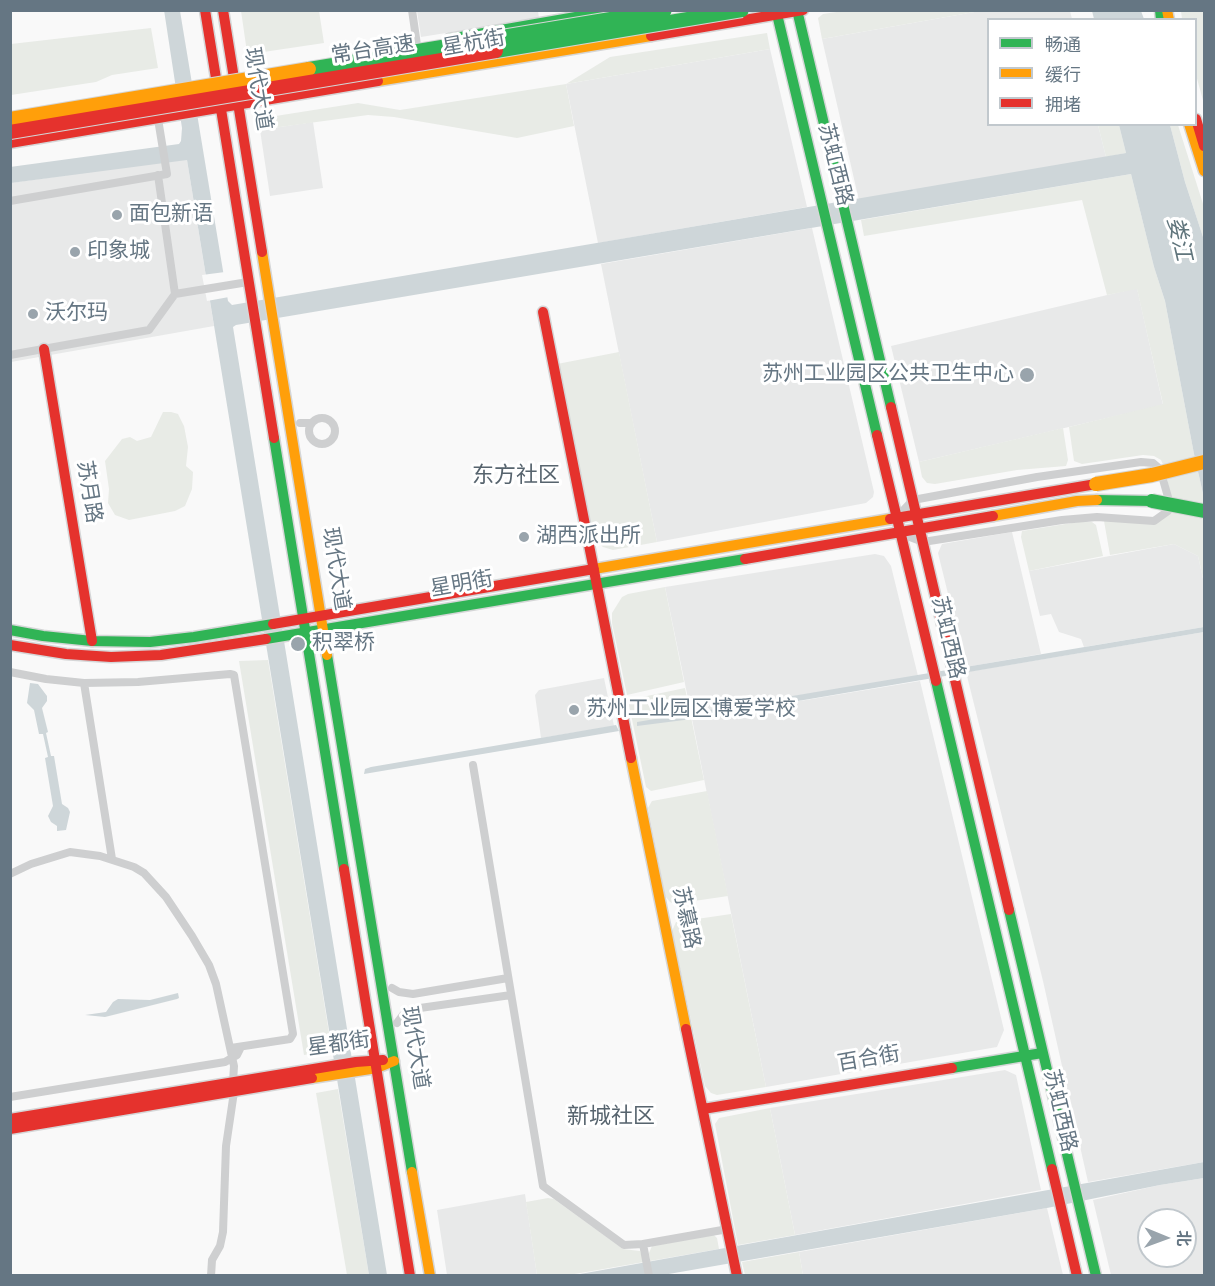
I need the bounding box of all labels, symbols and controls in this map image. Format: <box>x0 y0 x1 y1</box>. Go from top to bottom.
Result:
legend <box>987 18 1197 126</box>
street label: 星杭街 <box>441 26 507 62</box>
street label: 常台高速 <box>330 32 416 70</box>
text: 畅通 <box>1045 33 1081 57</box>
street label: 现代大道 <box>238 46 276 132</box>
text: 缓行 <box>1045 63 1081 87</box>
text: 拥堵 <box>1045 93 1081 117</box>
street label: 苏虹西路 <box>812 121 856 209</box>
place label: 面包新语 <box>129 202 213 228</box>
marker: 面包新语 <box>110 208 124 222</box>
water label: 娄江 <box>1160 215 1196 263</box>
place label: 印象城 <box>87 239 150 265</box>
marker: 印象城 <box>68 245 82 259</box>
place label: 沃尔玛 <box>45 301 108 327</box>
marker: 沃尔玛 <box>26 307 40 321</box>
place label: 苏州工业园区公共卫生中心 <box>762 362 1014 388</box>
marker: 苏州工业园区公共卫生中心 <box>1018 366 1036 384</box>
street label: 苏月路 <box>71 459 105 525</box>
district label: 东方社区 <box>472 464 560 490</box>
place label: 湖西派出所 <box>536 524 641 550</box>
street label: 现代大道 <box>316 526 354 612</box>
marker: 湖西派出所 <box>517 530 531 544</box>
street label: 星明街 <box>429 567 495 603</box>
street label: 苏虹西路 <box>925 594 969 682</box>
place label: 积翠桥 <box>312 631 375 657</box>
marker: 积翠桥 <box>289 635 307 653</box>
place label: 苏州工业园区博爱学校 <box>586 697 796 723</box>
marker: 苏州工业园区博爱学校 <box>567 703 581 717</box>
street label: 苏慕路 <box>666 885 704 951</box>
street label: 现代大道 <box>395 1005 433 1091</box>
street label: 星都街 <box>306 1028 372 1062</box>
street label: 百合街 <box>836 1042 902 1078</box>
street label: 苏虹西路 <box>1037 1067 1081 1155</box>
district label: 新城社区 <box>567 1105 655 1131</box>
north arrow <box>1137 1208 1197 1268</box>
text: 北 <box>1172 1230 1194 1246</box>

